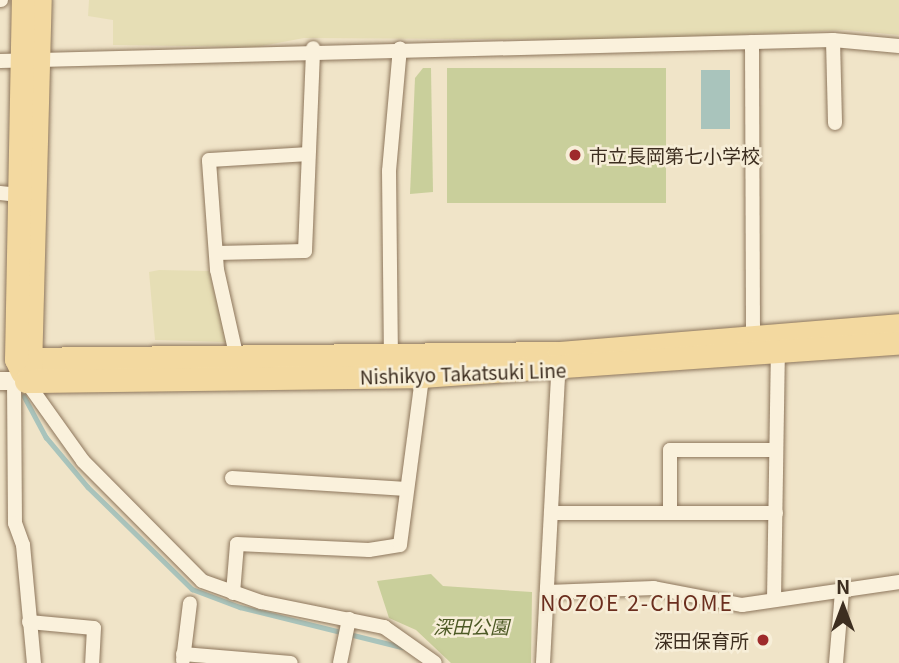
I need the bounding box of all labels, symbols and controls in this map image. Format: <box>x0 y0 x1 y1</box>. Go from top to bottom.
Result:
place label: 市立長岡第七小学校 <box>589 144 760 166</box>
marker: 市立長岡第七小学校 <box>567 147 583 163</box>
street label: Nishikyo Takatsuki Line <box>359 358 567 388</box>
north arrow <box>808 572 878 642</box>
text: N <box>836 572 850 599</box>
district label: NOZOE 2-CHOME <box>542 589 732 615</box>
park label: 深田公園 <box>433 615 509 637</box>
place label: 深田保育所 <box>654 629 749 651</box>
marker: 深田保育所 <box>755 632 771 648</box>

